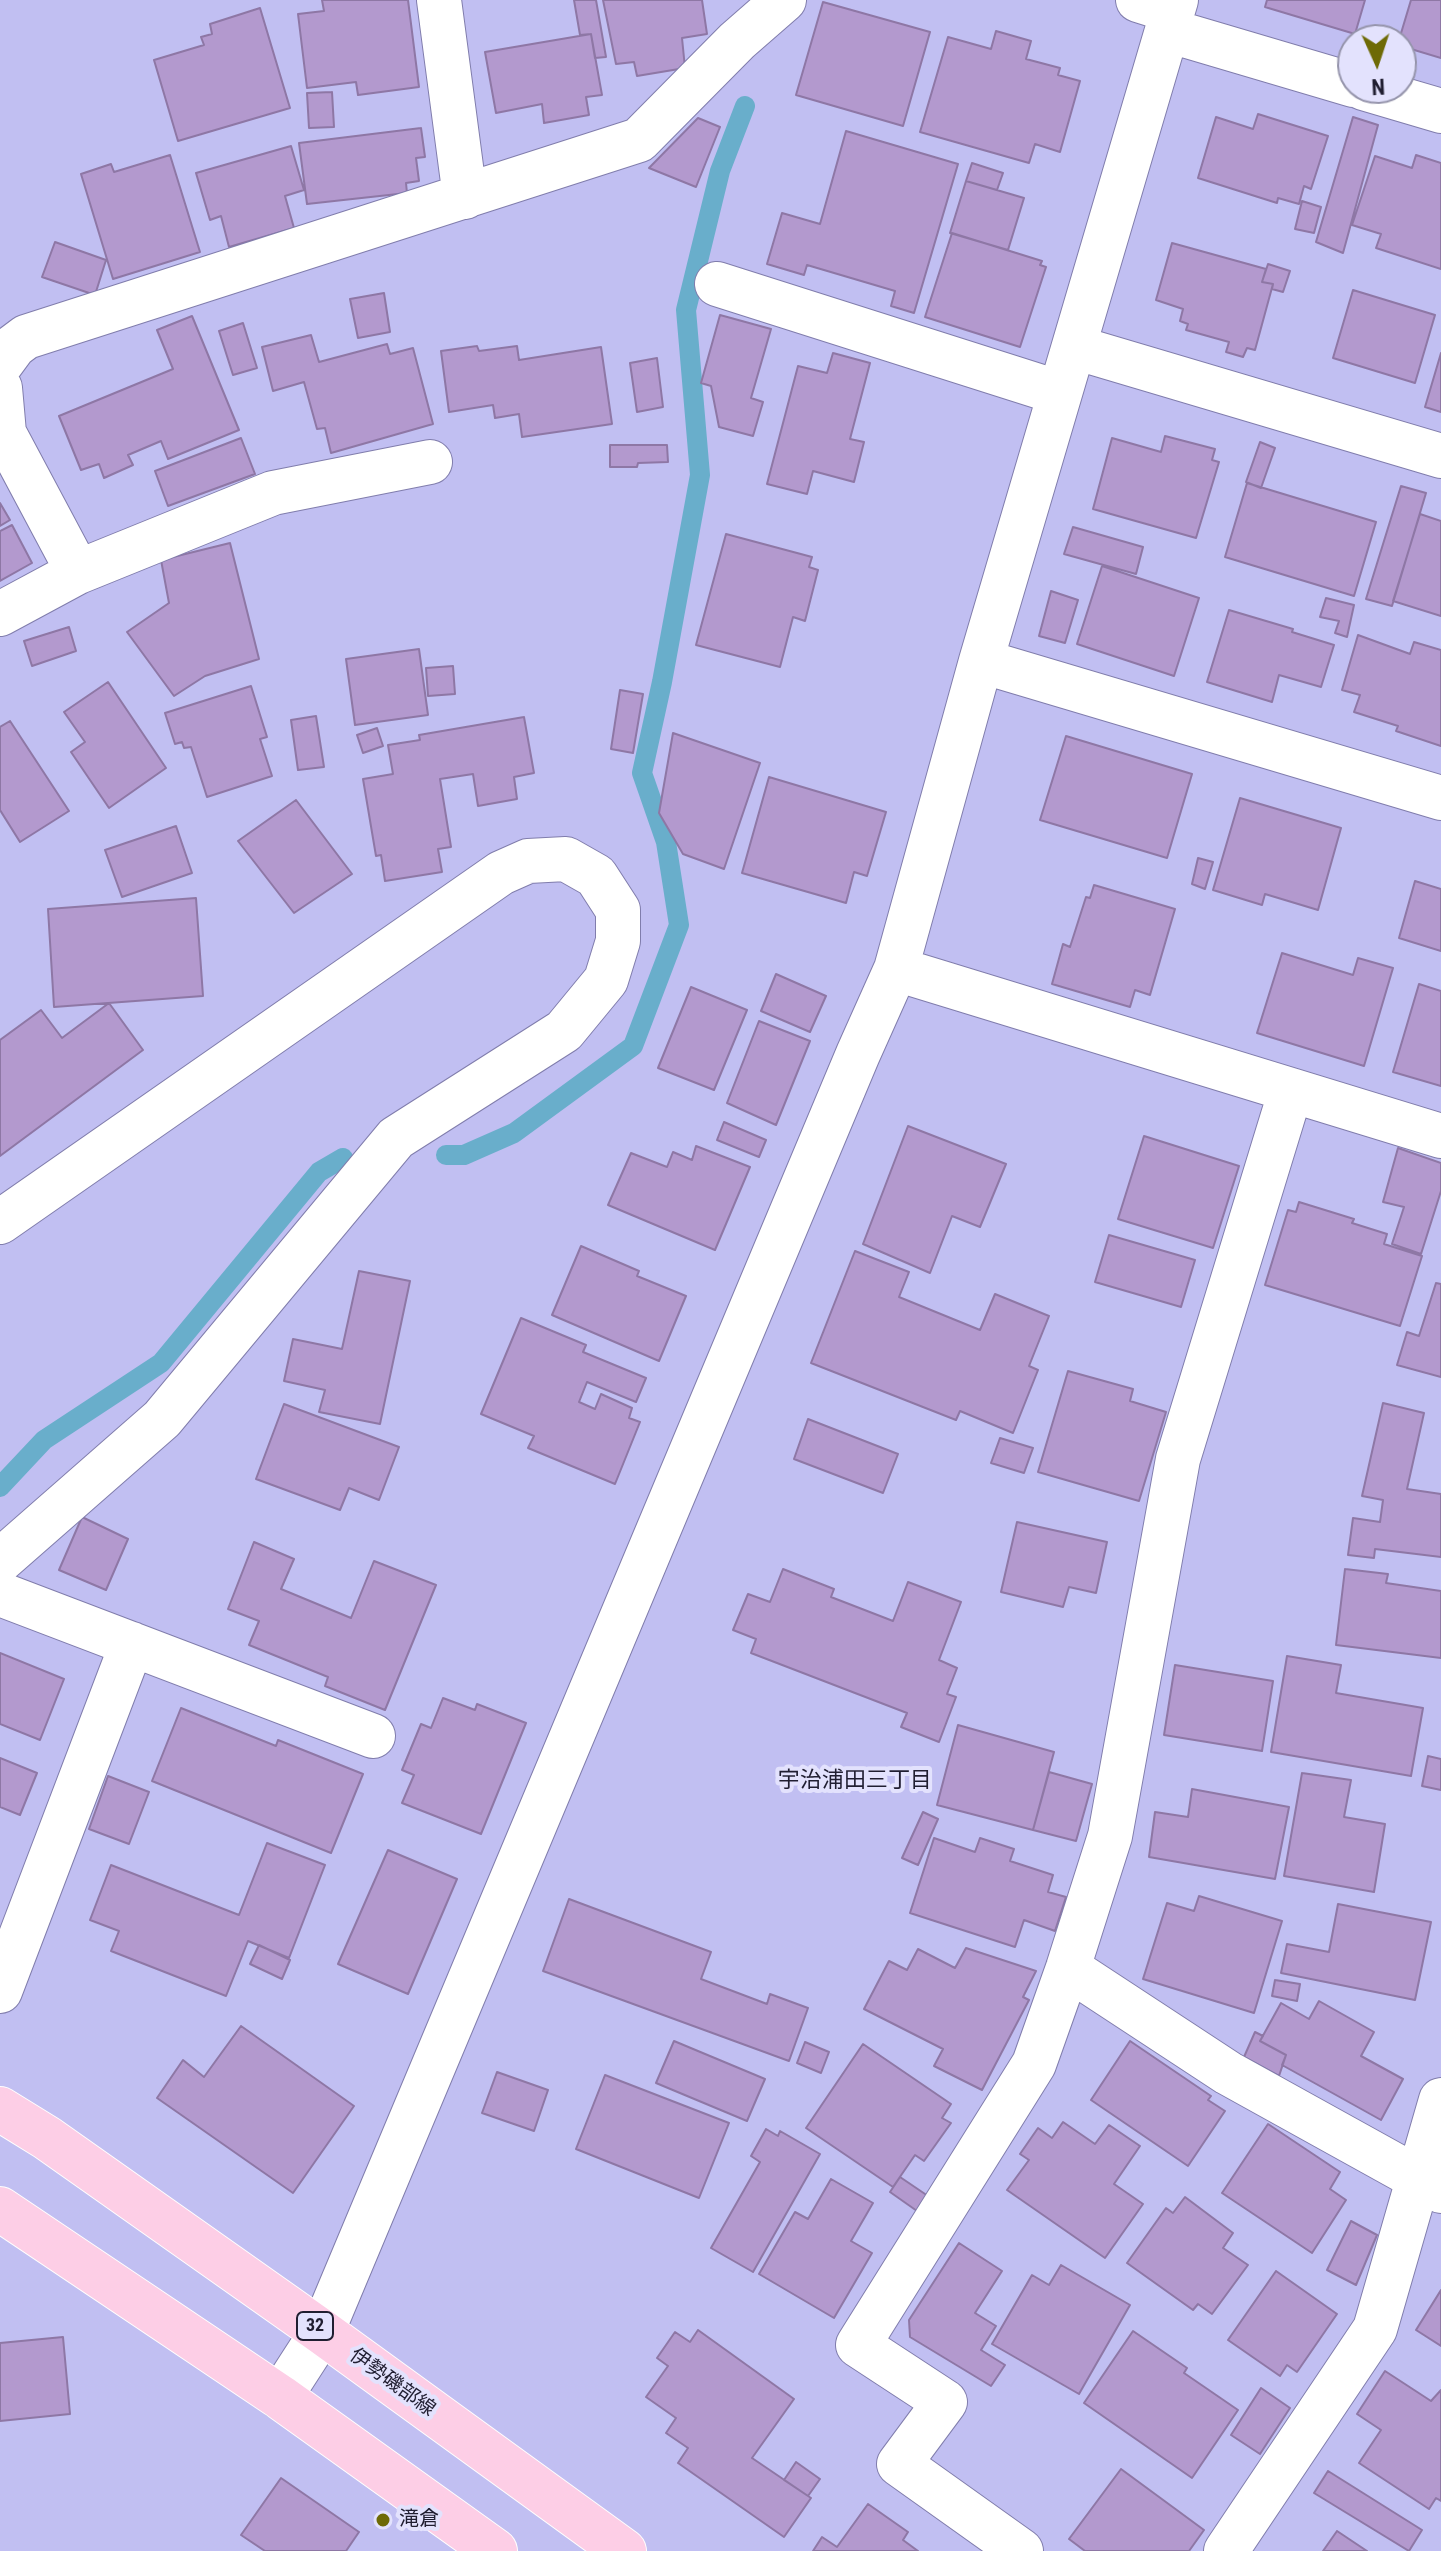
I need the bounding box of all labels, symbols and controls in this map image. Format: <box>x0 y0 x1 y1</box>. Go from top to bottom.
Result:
north arrow <box>1337 24 1417 104</box>
text: N <box>1371 74 1386 99</box>
district label: 宇治浦田三丁目 <box>778 1768 932 1794</box>
road number: 32 <box>297 2312 333 2340</box>
street label: 伊勢磯部線 <box>344 2344 440 2422</box>
place label: 滝倉 <box>399 2508 439 2532</box>
marker: 滝倉 <box>374 2511 392 2529</box>

